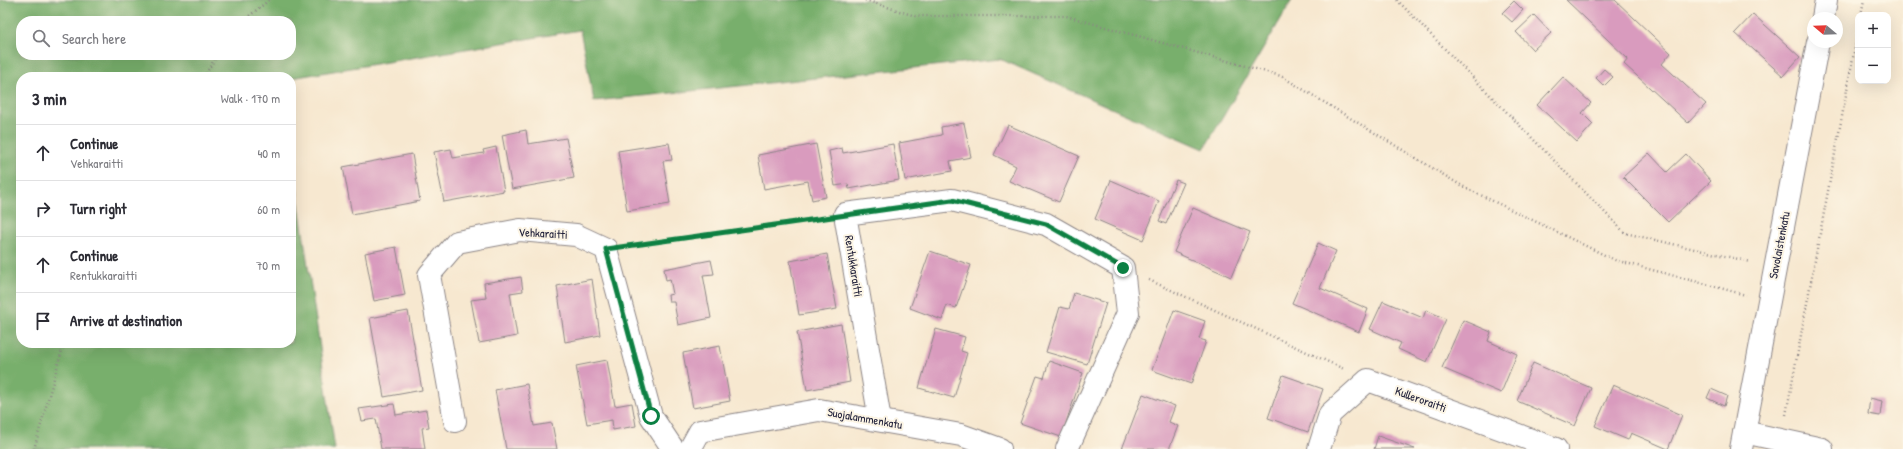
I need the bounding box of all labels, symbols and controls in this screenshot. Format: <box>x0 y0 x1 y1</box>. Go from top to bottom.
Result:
north arrow <box>1807 12 1843 48</box>
map controls <box>1855 12 1891 84</box>
button: + <box>1855 12 1891 48</box>
search box <box>16 16 296 60</box>
icon: search <box>30 27 52 49</box>
text: Search here <box>62 28 126 49</box>
button: − <box>1855 48 1891 84</box>
text: 3 min <box>32 87 67 110</box>
text: Walk · 170 m <box>221 89 280 107</box>
text: Continue <box>70 133 118 154</box>
icon: ahead <box>32 142 54 164</box>
text: 40 m <box>257 144 280 162</box>
text: Vehkaraitti <box>70 154 123 172</box>
icon: right <box>32 198 54 220</box>
text: Turn right <box>70 198 126 219</box>
text: 60 m <box>257 200 280 218</box>
street label: Savolaistenkatu <box>1764 210 1794 280</box>
street label: Vehkaraitti <box>518 223 568 243</box>
street label: Rentukkaraitti <box>841 234 867 298</box>
text: Continue <box>70 245 118 266</box>
icon: ahead <box>32 254 54 276</box>
text: 70 m <box>256 256 280 274</box>
route end <box>1114 259 1132 277</box>
text: Rentukkaraitti <box>70 266 137 284</box>
icon: arrive <box>32 310 54 332</box>
text: Arrive at destination <box>70 310 182 331</box>
street label: Kulleroraitti <box>1393 382 1449 416</box>
street label: Suojalammenkatu <box>826 403 904 433</box>
route start <box>642 407 660 425</box>

